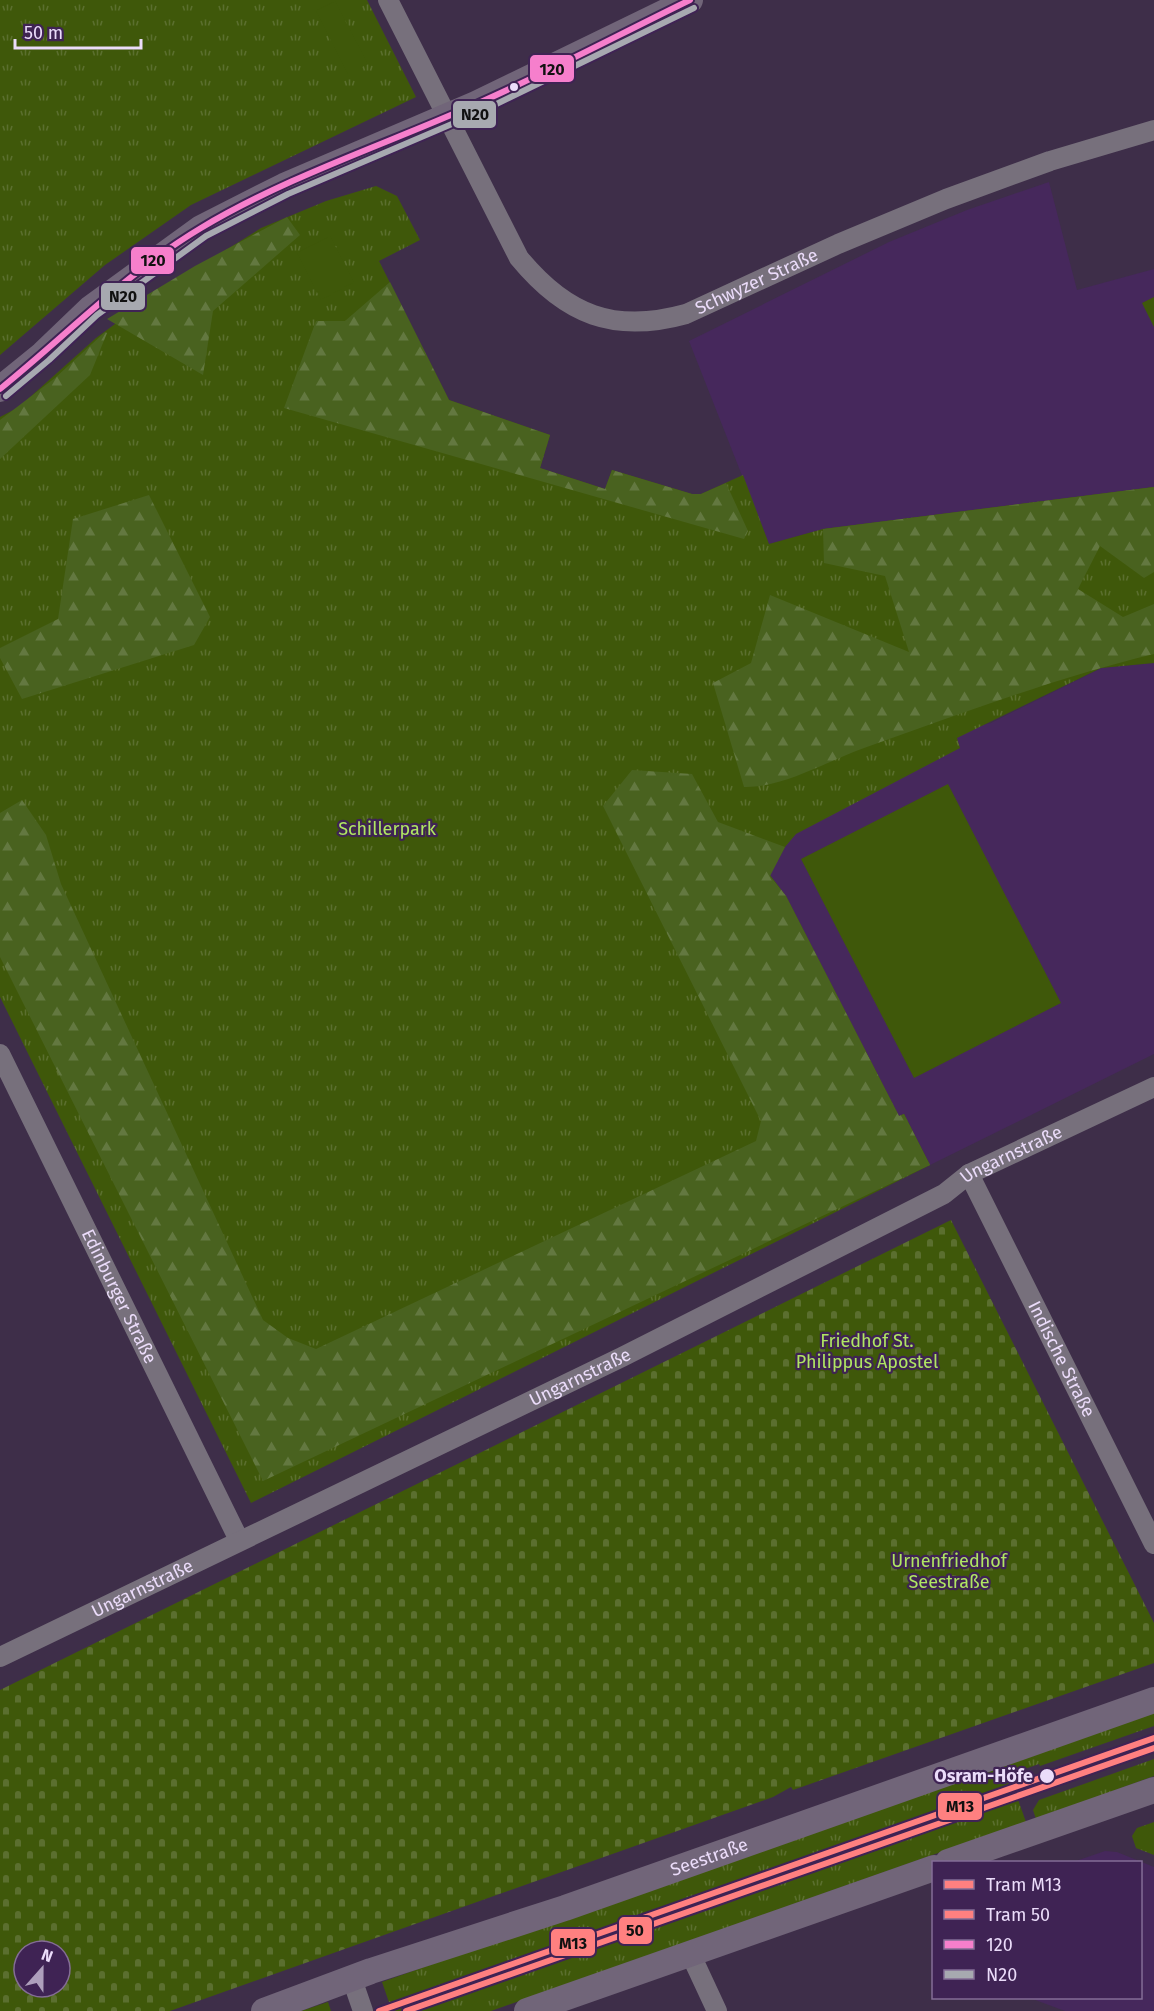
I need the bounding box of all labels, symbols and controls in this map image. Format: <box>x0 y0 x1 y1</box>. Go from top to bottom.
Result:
scale bar <box>15 12 141 50</box>
text: 50 m <box>24 22 63 44</box>
line badge: 120 <box>529 54 575 83</box>
text: 120 <box>539 60 565 79</box>
unlabelled marker <box>508 81 520 93</box>
line badge: N20 <box>452 100 497 129</box>
text: N20 <box>461 105 489 124</box>
street label: Schwyzer Straße <box>692 244 822 319</box>
line badge: 120 <box>130 246 175 275</box>
text: 120 <box>140 251 166 270</box>
line badge: N20 <box>100 282 146 311</box>
text: N20 <box>109 287 137 306</box>
park label: Schillerpark <box>338 818 437 840</box>
street label: Ungarnstraße <box>955 1121 1066 1188</box>
street label: Edinburger Straße <box>77 1225 161 1367</box>
street label: Indische Straße <box>1023 1298 1100 1421</box>
park label: Friedhof St. Philippus Apostel <box>796 1330 938 1373</box>
street label: Ungarnstraße <box>526 1343 635 1411</box>
park label: Urnenfriedhof Seestraße <box>891 1550 1009 1593</box>
street label: Ungarnstraße <box>88 1554 197 1622</box>
place label: Osram-Höfe <box>934 1765 1033 1787</box>
marker: Osram-Höfe <box>1038 1767 1056 1785</box>
line badge: M13 <box>937 1792 983 1821</box>
text: M13 <box>946 1797 974 1816</box>
street label: Seestraße <box>667 1833 751 1881</box>
legend <box>932 1861 1142 1999</box>
text: Tram M13 <box>986 1874 1062 1896</box>
text: Tram 50 <box>986 1904 1050 1926</box>
line badge: 50 <box>618 1916 653 1945</box>
text: 50 <box>626 1921 644 1940</box>
line badge: M13 <box>550 1928 596 1957</box>
text: M13 <box>559 1934 587 1953</box>
text: 120 <box>986 1934 1013 1956</box>
north arrow <box>12 1939 72 1999</box>
text: N <box>39 1945 56 1966</box>
text: N20 <box>986 1964 1017 1986</box>

